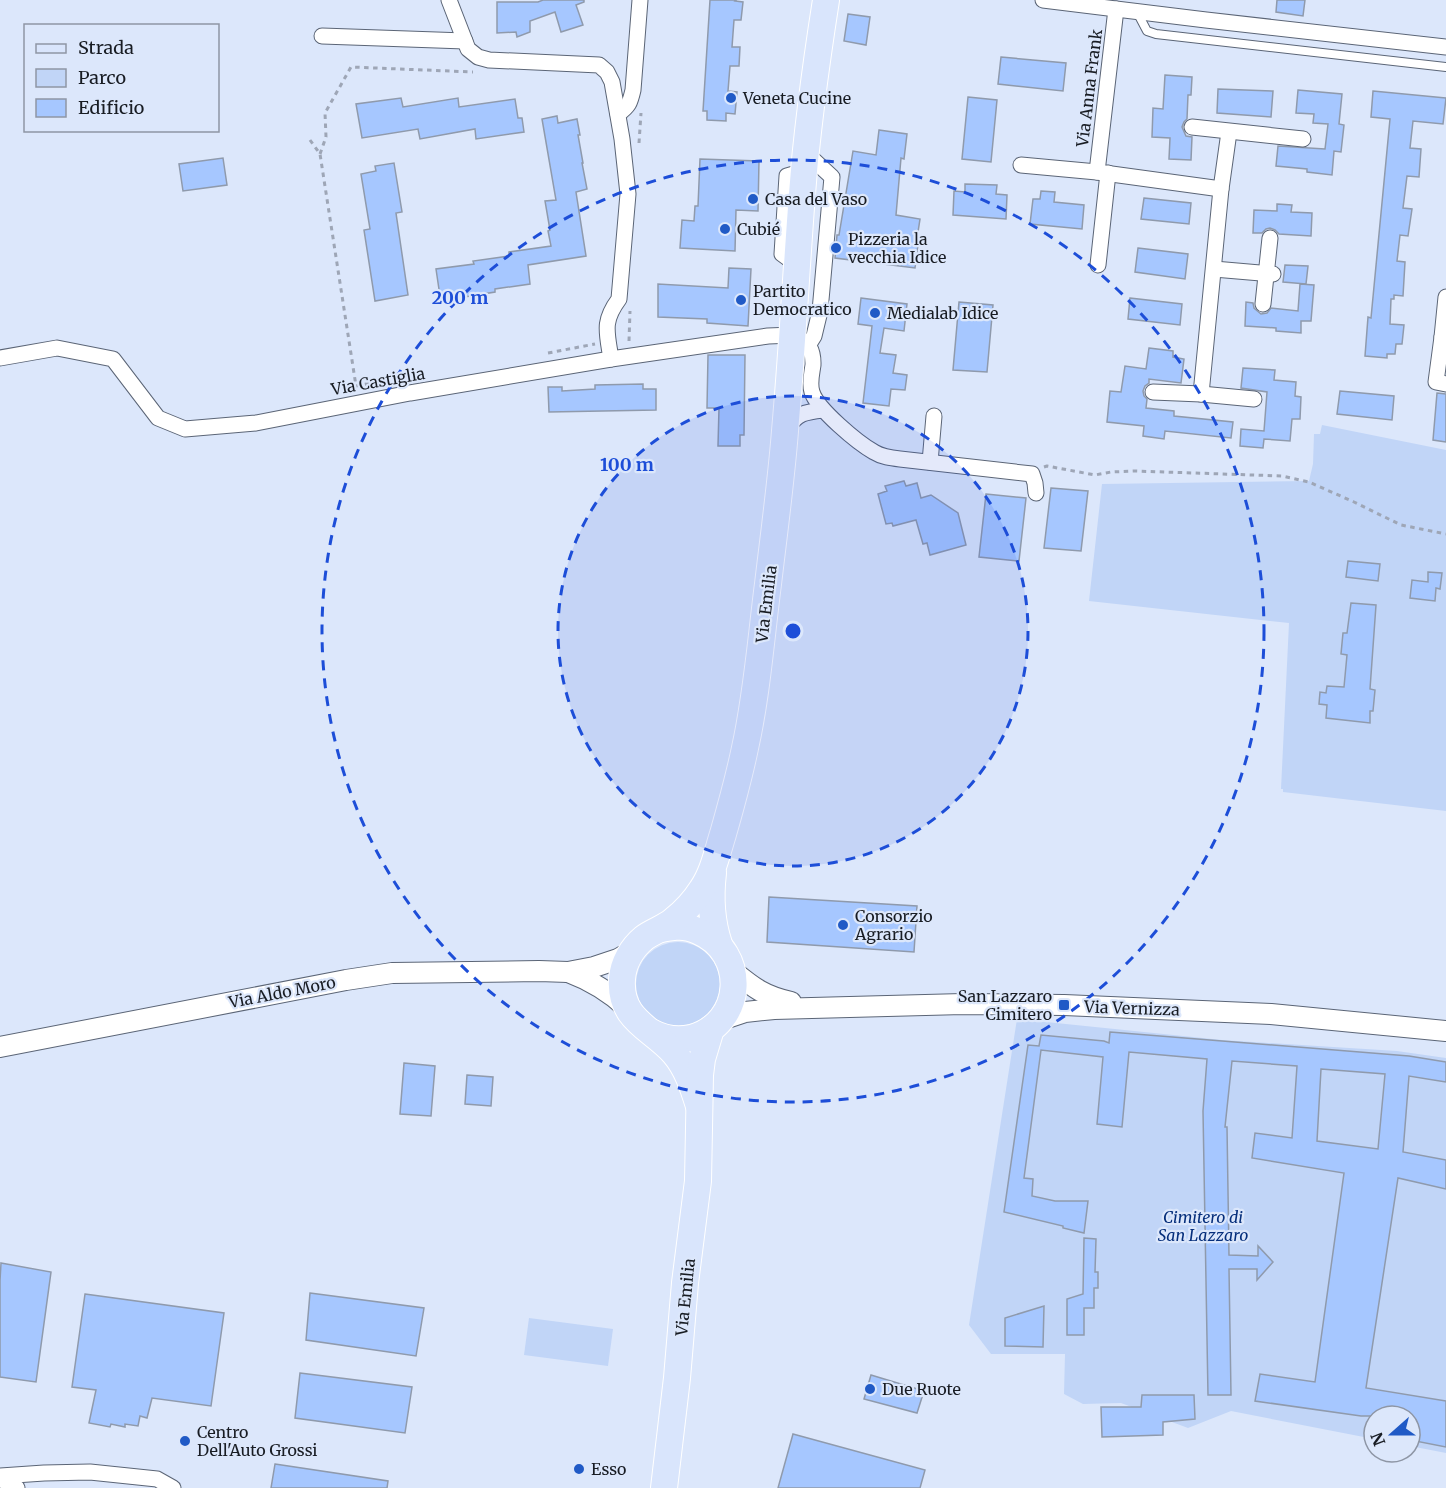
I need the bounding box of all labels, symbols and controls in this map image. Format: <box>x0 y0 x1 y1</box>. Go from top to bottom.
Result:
legend <box>24 24 219 132</box>
street label: Via Anna Frank <box>1072 27 1106 149</box>
text: Strada <box>78 36 134 59</box>
text: Parco <box>78 66 126 89</box>
place label: Veneta Cucine <box>742 88 851 108</box>
marker: Veneta Cucine <box>724 91 738 105</box>
text: Edificio <box>78 96 144 119</box>
place label: Casa del Vaso <box>765 189 867 209</box>
marker: Casa del Vaso <box>746 192 760 206</box>
place label: Cubié <box>737 219 780 239</box>
marker: Cubié <box>718 222 732 236</box>
place label: Pizzeria la vecchia Idice <box>847 229 946 267</box>
marker: Pizzeria la vecchia Idice <box>829 241 843 255</box>
place label: Partito Democratico <box>753 281 852 319</box>
text: 200 m <box>432 286 488 309</box>
marker: Partito Democratico <box>734 293 748 307</box>
place label: Medialab Idice <box>887 303 998 323</box>
marker: Medialab Idice <box>868 306 882 320</box>
street label: Via Castiglia <box>329 363 427 399</box>
text: 100 m <box>600 453 654 476</box>
street label: Via Emilia <box>751 564 781 645</box>
centre of rings <box>783 621 803 641</box>
place label: Consorzio Agrario <box>854 906 933 944</box>
marker: Consorzio Agrario <box>836 918 850 932</box>
street label: Via Aldo Moro <box>226 972 337 1012</box>
place label: San Lazzaro Cimitero <box>958 986 1052 1024</box>
street label: Via Vernizza <box>1083 996 1181 1020</box>
marker: San Lazzaro Cimitero <box>1057 998 1071 1012</box>
park label: Cimitero di San Lazzaro <box>1158 1207 1248 1245</box>
street label: Via Emilia <box>671 1257 699 1338</box>
place label: Due Ruote <box>882 1379 961 1399</box>
marker: Due Ruote <box>863 1382 877 1396</box>
north arrow <box>1362 1404 1422 1464</box>
place label: Centro Dell'Auto Grossi <box>197 1422 318 1460</box>
text: N <box>1366 1430 1390 1449</box>
marker: Centro Dell'Auto Grossi <box>178 1434 192 1448</box>
place label: Esso <box>591 1459 626 1479</box>
marker: Esso <box>572 1462 586 1476</box>

